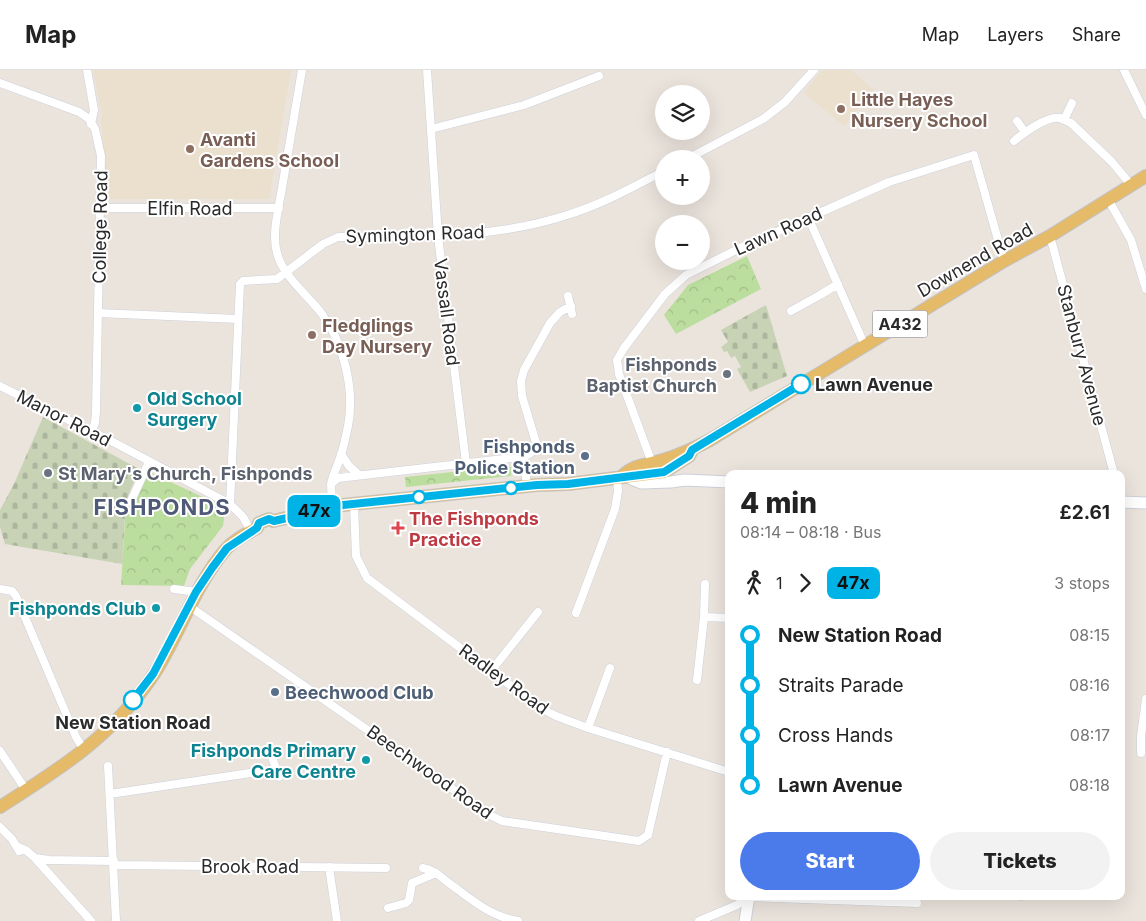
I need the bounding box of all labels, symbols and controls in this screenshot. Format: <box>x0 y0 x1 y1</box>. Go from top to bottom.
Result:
text: Map <box>25 20 76 49</box>
text: Map <box>922 24 959 45</box>
text: Layers <box>987 24 1044 45</box>
text: Share <box>1072 24 1121 45</box>
map controls <box>655 85 710 270</box>
button: layers <box>655 85 710 140</box>
place label: Little Hayes Nursery School <box>851 89 987 131</box>
marker: Little Hayes Nursery School <box>835 103 847 115</box>
place label: Avanti Gardens School <box>200 129 339 171</box>
marker: Avanti Gardens School <box>184 143 196 155</box>
button: + <box>655 150 710 205</box>
street label: College Road <box>89 170 111 284</box>
street label: Elfin Road <box>147 198 233 219</box>
street label: Lawn Road <box>731 202 825 260</box>
button: − <box>655 215 710 270</box>
street label: Downend Road <box>914 219 1036 301</box>
street label: Symington Road <box>345 221 485 247</box>
street label: Vassall Road <box>430 257 464 367</box>
street label: Stanbury Avenue <box>1053 282 1111 428</box>
road number: A432 <box>872 310 928 338</box>
place label: Fledglings Day Nursery <box>322 315 432 357</box>
marker: Fledglings Day Nursery <box>306 329 318 341</box>
place label: Fishponds Baptist Church <box>586 354 717 396</box>
marker: Fishponds Baptist Church <box>721 368 733 380</box>
marker: Lawn Avenue <box>791 374 811 394</box>
place label: Lawn Avenue <box>815 374 933 395</box>
street label: Manor Road <box>13 385 115 451</box>
place label: Old School Surgery <box>147 388 242 430</box>
marker: Old School Surgery <box>131 402 143 414</box>
place label: Fishponds Police Station <box>454 436 575 478</box>
marker: Fishponds Police Station <box>579 450 591 462</box>
place label: St Mary's Church, Fishponds <box>58 463 313 484</box>
marker: St Mary's Church, Fishponds <box>42 467 54 479</box>
unlabelled marker <box>504 481 518 495</box>
text: 4 min <box>740 486 817 520</box>
unlabelled marker <box>412 490 426 504</box>
district label: FISHPONDS <box>93 494 231 520</box>
line badge: 47x <box>285 495 343 527</box>
text: 47x <box>297 500 331 521</box>
text: £2.61 <box>1060 501 1110 524</box>
place label: The Fishponds Practice <box>409 508 539 550</box>
marker: The Fishponds Practice <box>391 521 405 535</box>
text: 08:14 – 08:18 · Bus <box>740 522 881 542</box>
icon: walk <box>740 569 768 597</box>
icon: forward <box>791 569 819 597</box>
text: 47x <box>837 572 870 593</box>
text: 1 <box>776 573 783 593</box>
text: 3 stops <box>1054 573 1110 593</box>
place label: Fishponds Club <box>9 598 146 619</box>
marker: Fishponds Club <box>150 602 162 614</box>
text: New Station Road <box>778 624 942 647</box>
text: 08:15 <box>1069 625 1110 645</box>
street label: Radley Road <box>455 639 553 719</box>
text: Straits Parade <box>778 674 904 697</box>
text: 08:16 <box>1069 675 1110 695</box>
place label: Beechwood Club <box>285 682 434 703</box>
marker: Beechwood Club <box>269 686 281 698</box>
marker: New Station Road <box>123 690 143 710</box>
place label: New Station Road <box>55 712 211 733</box>
street label: Beechwood Road <box>363 721 497 823</box>
text: Cross Hands <box>778 724 893 747</box>
text: 08:17 <box>1070 725 1110 745</box>
place label: Fishponds Primary Care Centre <box>191 740 356 782</box>
marker: Fishponds Primary Care Centre <box>360 754 372 766</box>
text: Lawn Avenue <box>778 774 903 797</box>
text: 08:18 <box>1069 775 1110 795</box>
button: Start <box>740 832 920 890</box>
button: Tickets <box>930 832 1110 890</box>
street label: Brook Road <box>201 856 299 877</box>

